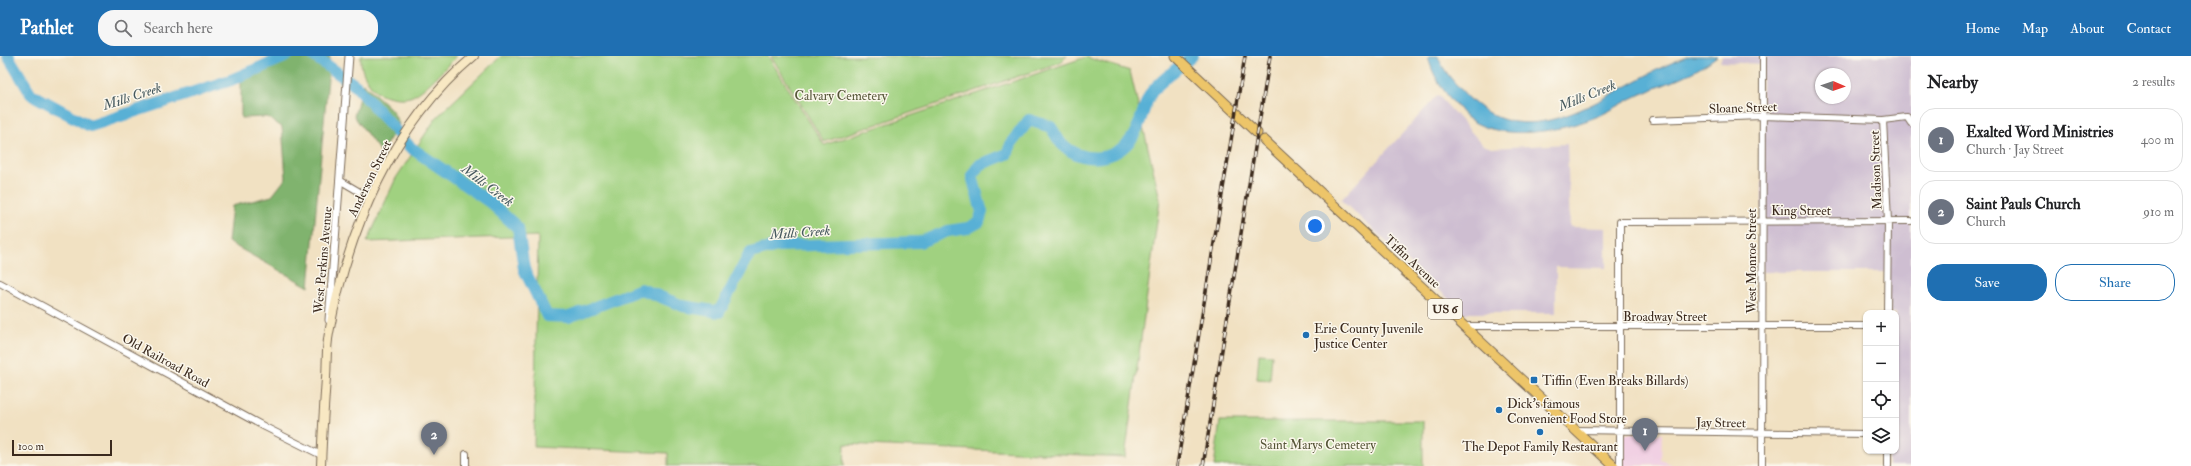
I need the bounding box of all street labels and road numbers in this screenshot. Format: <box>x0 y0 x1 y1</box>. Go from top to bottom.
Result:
street label: Sloane Street <box>1709 99 1777 117</box>
street label: Madison Street <box>1867 130 1885 210</box>
street label: Anderson Street <box>344 138 395 220</box>
street label: King Street <box>1771 203 1831 219</box>
street label: West Perkins Avenue <box>310 205 336 315</box>
street label: West Monroe Street <box>1744 209 1760 314</box>
street label: Tiffin Avenue <box>1381 232 1444 292</box>
road number: US 6 <box>1428 299 1462 319</box>
street label: Broadway Street <box>1623 309 1707 326</box>
street label: Old Railroad Road <box>119 330 212 392</box>
street label: Jay Street <box>1695 415 1746 432</box>

